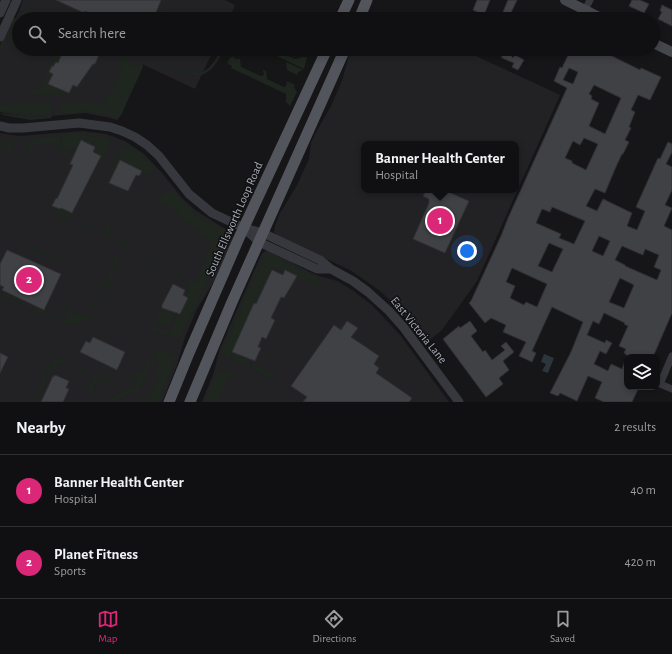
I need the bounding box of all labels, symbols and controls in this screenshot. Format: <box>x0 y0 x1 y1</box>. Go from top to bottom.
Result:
search box <box>12 12 660 56</box>
icon: search <box>26 23 48 45</box>
text: Search here <box>58 26 126 41</box>
popup <box>361 141 519 193</box>
text: Banner Health Center <box>375 151 505 166</box>
street label: South Ellsworth Loop Road <box>203 160 265 278</box>
text: Hospital <box>375 169 418 182</box>
pin: 1 <box>427 206 453 236</box>
your location <box>457 241 477 261</box>
pin: 2 <box>16 265 42 295</box>
street label: East Victoria Lane <box>389 295 449 365</box>
map controls <box>624 354 660 390</box>
button: layers <box>624 354 660 390</box>
text: Nearby <box>16 419 66 436</box>
text: 2 results <box>614 421 656 434</box>
text: Banner Health Center <box>54 475 184 490</box>
text: 1 <box>27 484 31 497</box>
text: 40 m <box>630 484 656 497</box>
text: Hospital <box>54 493 97 506</box>
text: Planet Fitness <box>54 547 138 562</box>
text: 2 <box>26 556 32 569</box>
text: 420 m <box>624 556 656 569</box>
text: Sports <box>54 565 86 578</box>
tab: Map <box>97 608 119 645</box>
tab: Directions <box>312 608 356 645</box>
tab: Saved <box>550 608 575 645</box>

